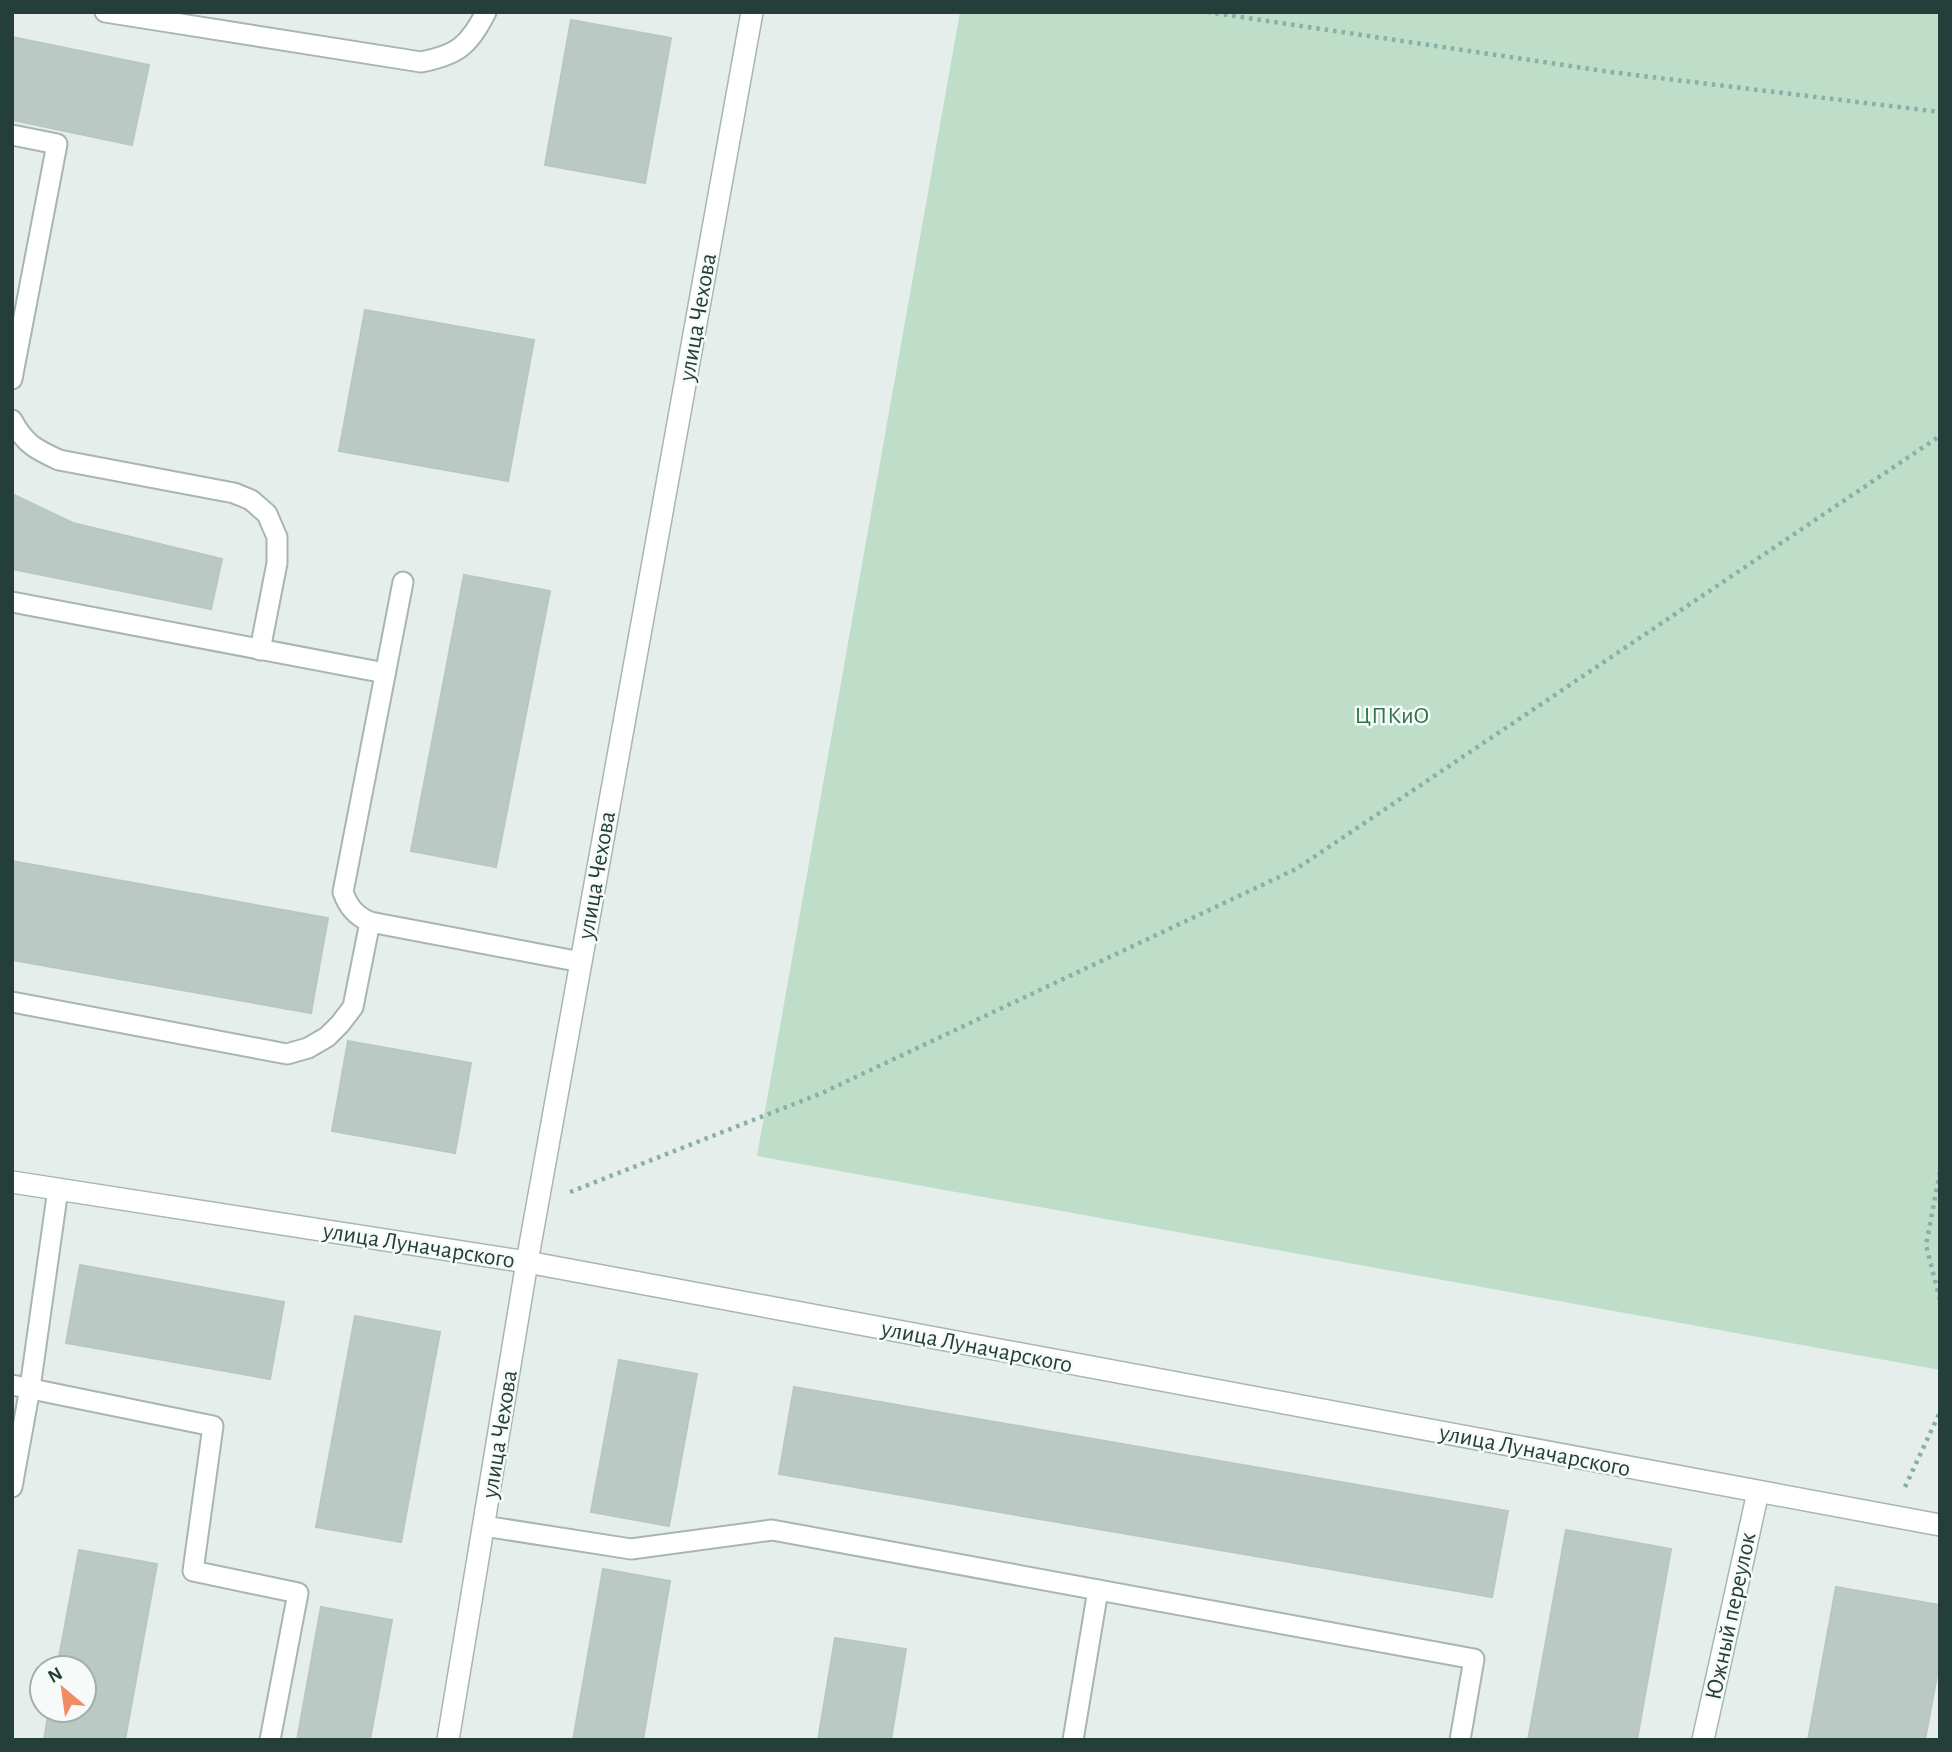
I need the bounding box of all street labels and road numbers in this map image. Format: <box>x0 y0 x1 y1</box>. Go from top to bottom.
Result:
street label: улица Чехова <box>675 251 721 384</box>
street label: улица Чехова <box>574 809 620 942</box>
street label: улица Луначарского <box>320 1219 516 1273</box>
street label: улица Луначарского <box>878 1317 1074 1377</box>
street label: улица Чехова <box>478 1368 522 1501</box>
street label: улица Луначарского <box>1436 1421 1632 1481</box>
street label: Южный переулок <box>1702 1530 1760 1702</box>

